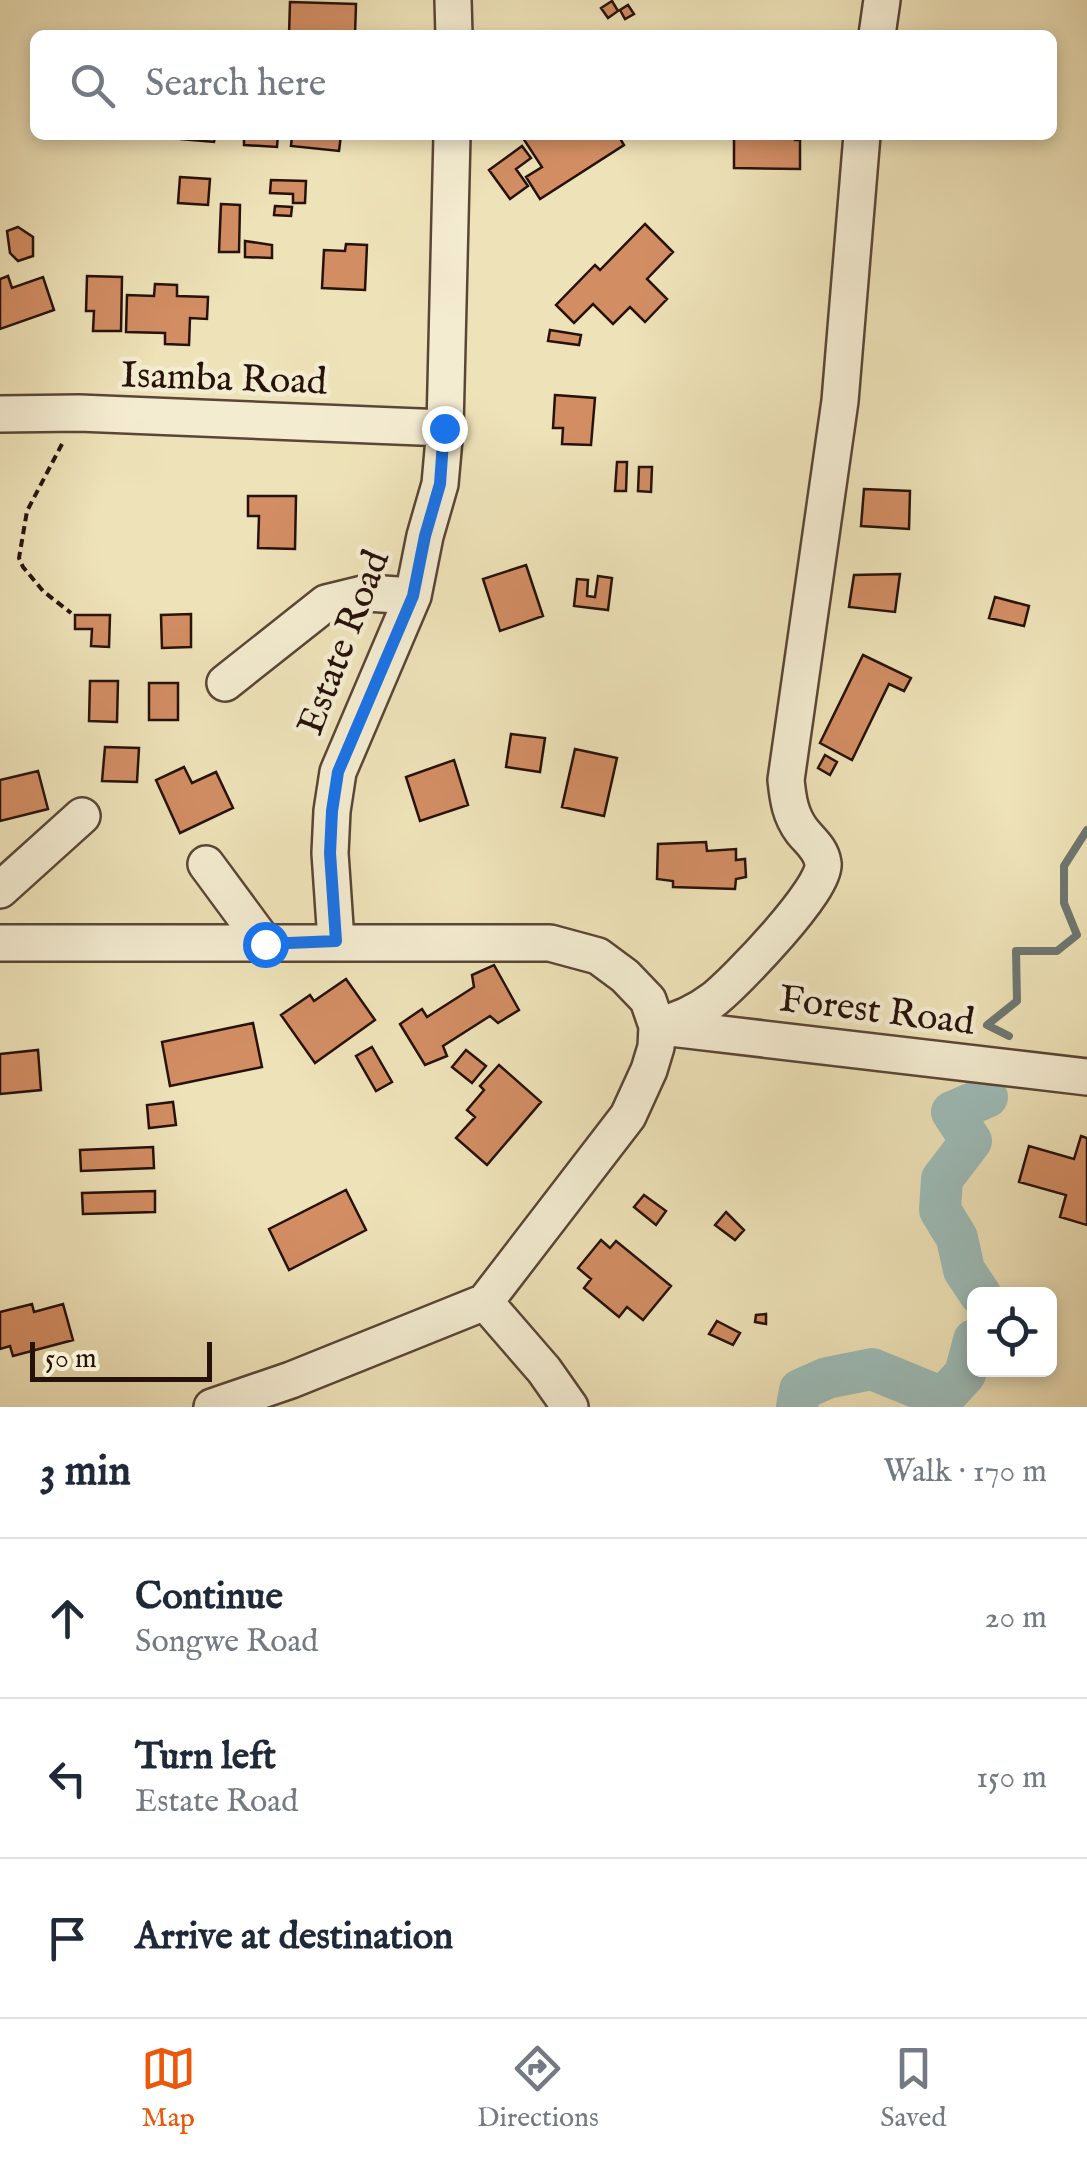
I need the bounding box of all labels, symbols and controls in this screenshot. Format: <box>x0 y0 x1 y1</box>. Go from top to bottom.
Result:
search box <box>30 30 1057 140</box>
icon: search <box>65 58 120 113</box>
text: Search here <box>145 61 326 109</box>
street label: Isamba Road <box>120 352 329 408</box>
route end <box>422 406 468 452</box>
street label: Estate Road <box>288 543 402 742</box>
route start <box>243 922 289 968</box>
street label: Forest Road <box>776 976 978 1048</box>
map controls <box>967 1287 1057 1377</box>
button: locate <box>967 1287 1057 1377</box>
scale bar <box>30 1337 212 1382</box>
text: 50 m <box>45 1342 97 1377</box>
text: 3 min <box>40 1446 131 1499</box>
text: Walk · 170 m <box>883 1452 1047 1493</box>
text: Continue <box>135 1574 283 1622</box>
icon: ahead <box>40 1591 95 1646</box>
text: 20 m <box>985 1598 1047 1639</box>
text: Songwe Road <box>135 1622 318 1663</box>
text: Turn left <box>135 1734 276 1782</box>
icon: left <box>40 1751 95 1806</box>
text: 150 m <box>976 1758 1047 1799</box>
text: Estate Road <box>135 1782 298 1823</box>
icon: arrive <box>40 1911 95 1966</box>
text: Arrive at destination <box>135 1914 453 1962</box>
tab: Map <box>141 2041 196 2136</box>
tab: Directions <box>477 2041 599 2136</box>
tab: Saved <box>880 2041 946 2136</box>

